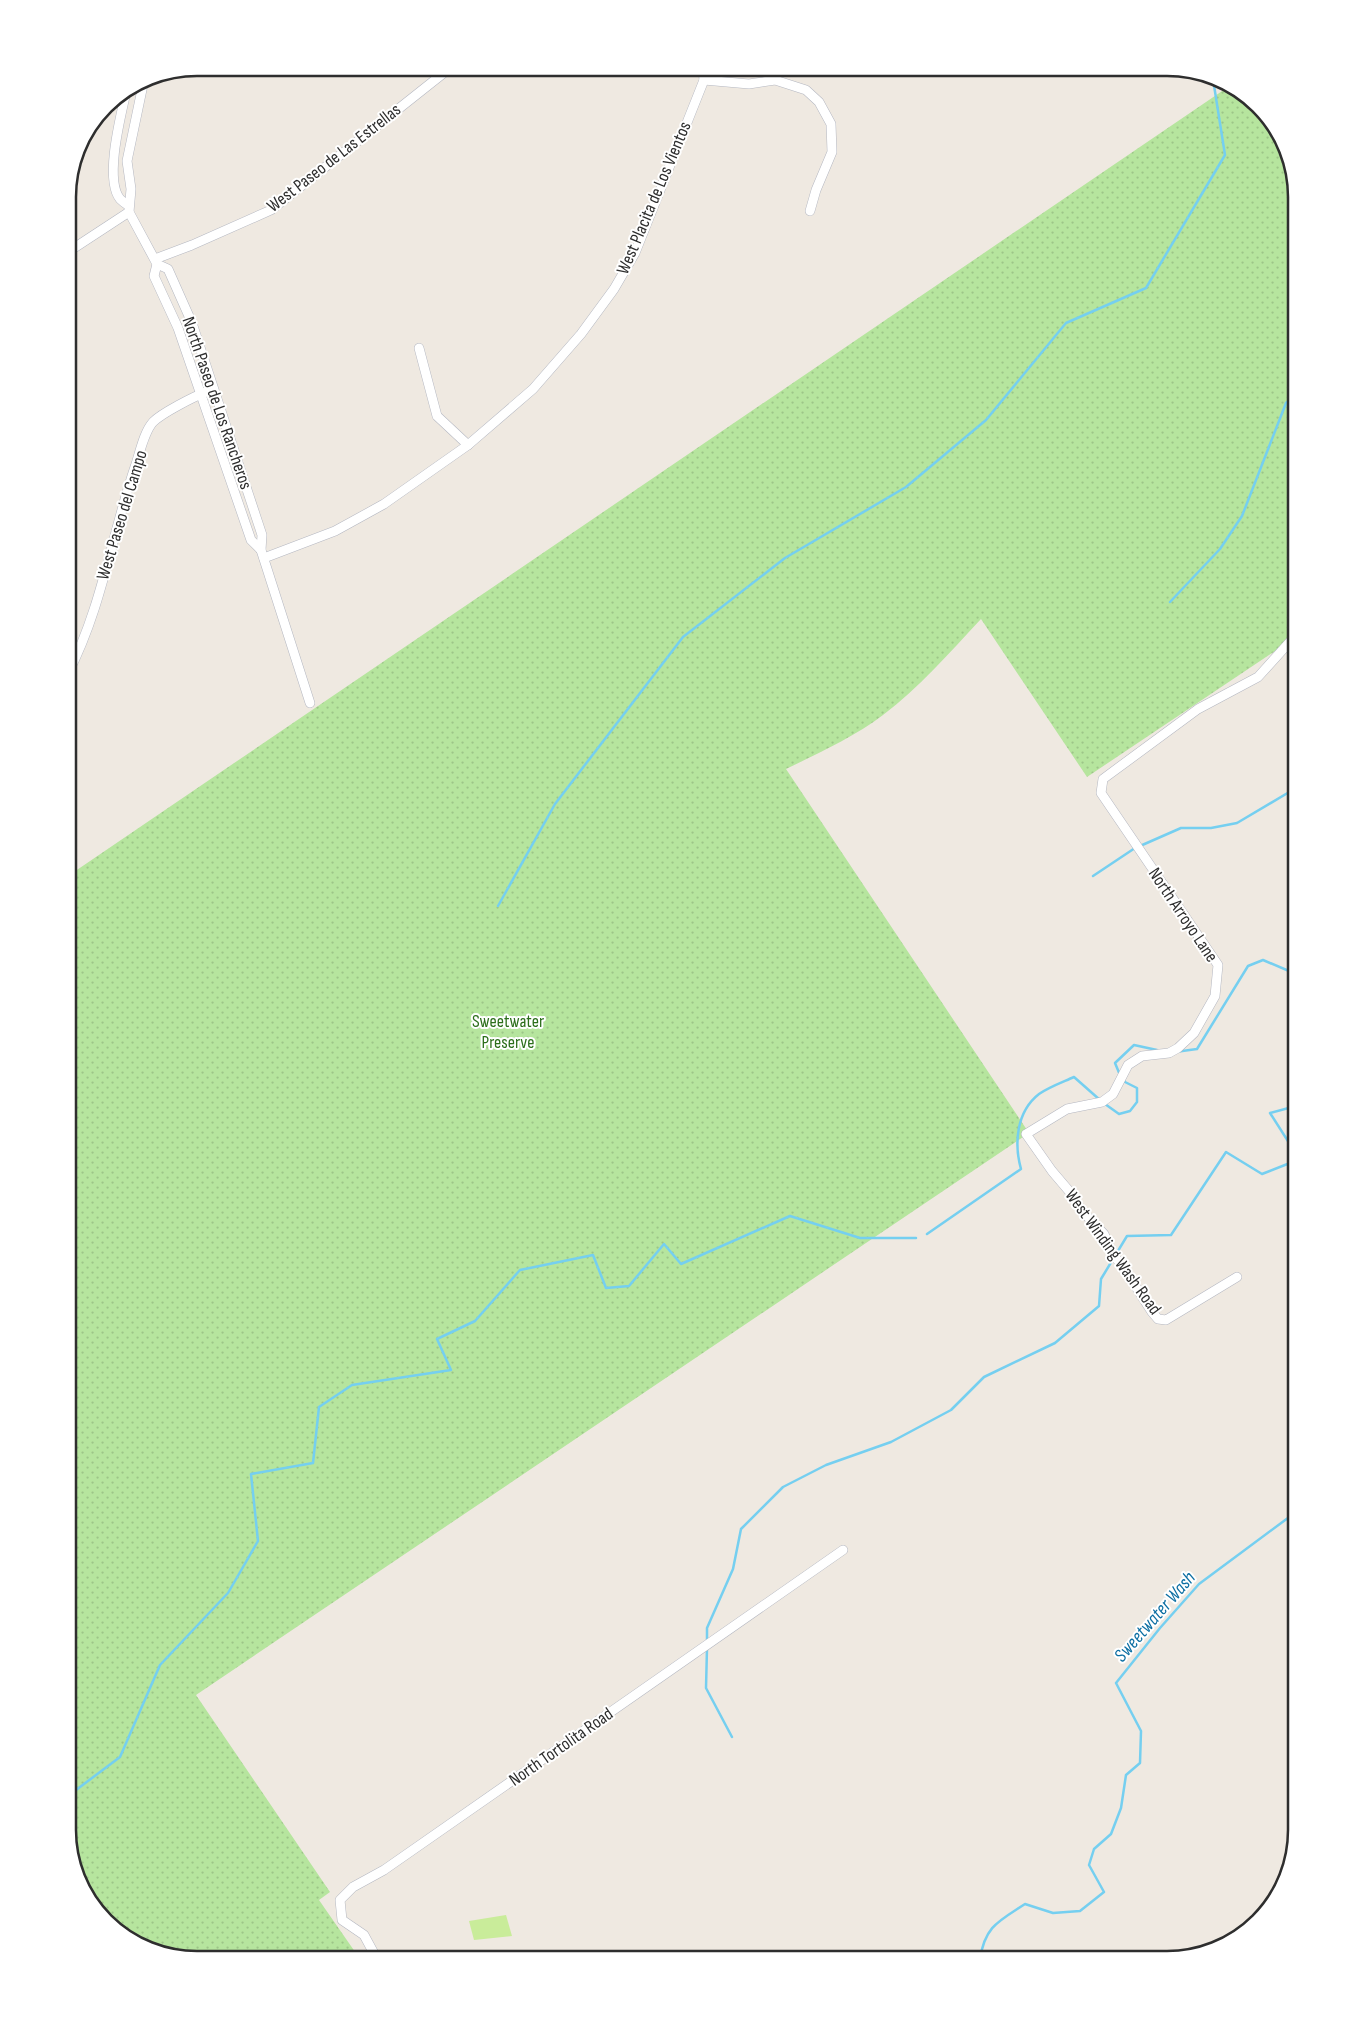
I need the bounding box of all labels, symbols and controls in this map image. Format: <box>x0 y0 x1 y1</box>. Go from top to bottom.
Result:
street label: West Paseo de Las Estrellas <box>263 99 405 217</box>
street label: West Placita de Los Vientos <box>612 119 696 277</box>
street label: North Paseo de Los Rancheros <box>178 314 256 492</box>
street label: West Paseo del Campo <box>92 448 152 582</box>
street label: North Arroyo Lane <box>1144 864 1222 966</box>
park label: Sweetwater Preserve <box>472 1011 544 1053</box>
street label: West Winding Wash Road <box>1060 1185 1166 1319</box>
water label: Sweetwater Wash <box>1109 1567 1201 1667</box>
street label: North Tortolita Road <box>505 1703 617 1791</box>

